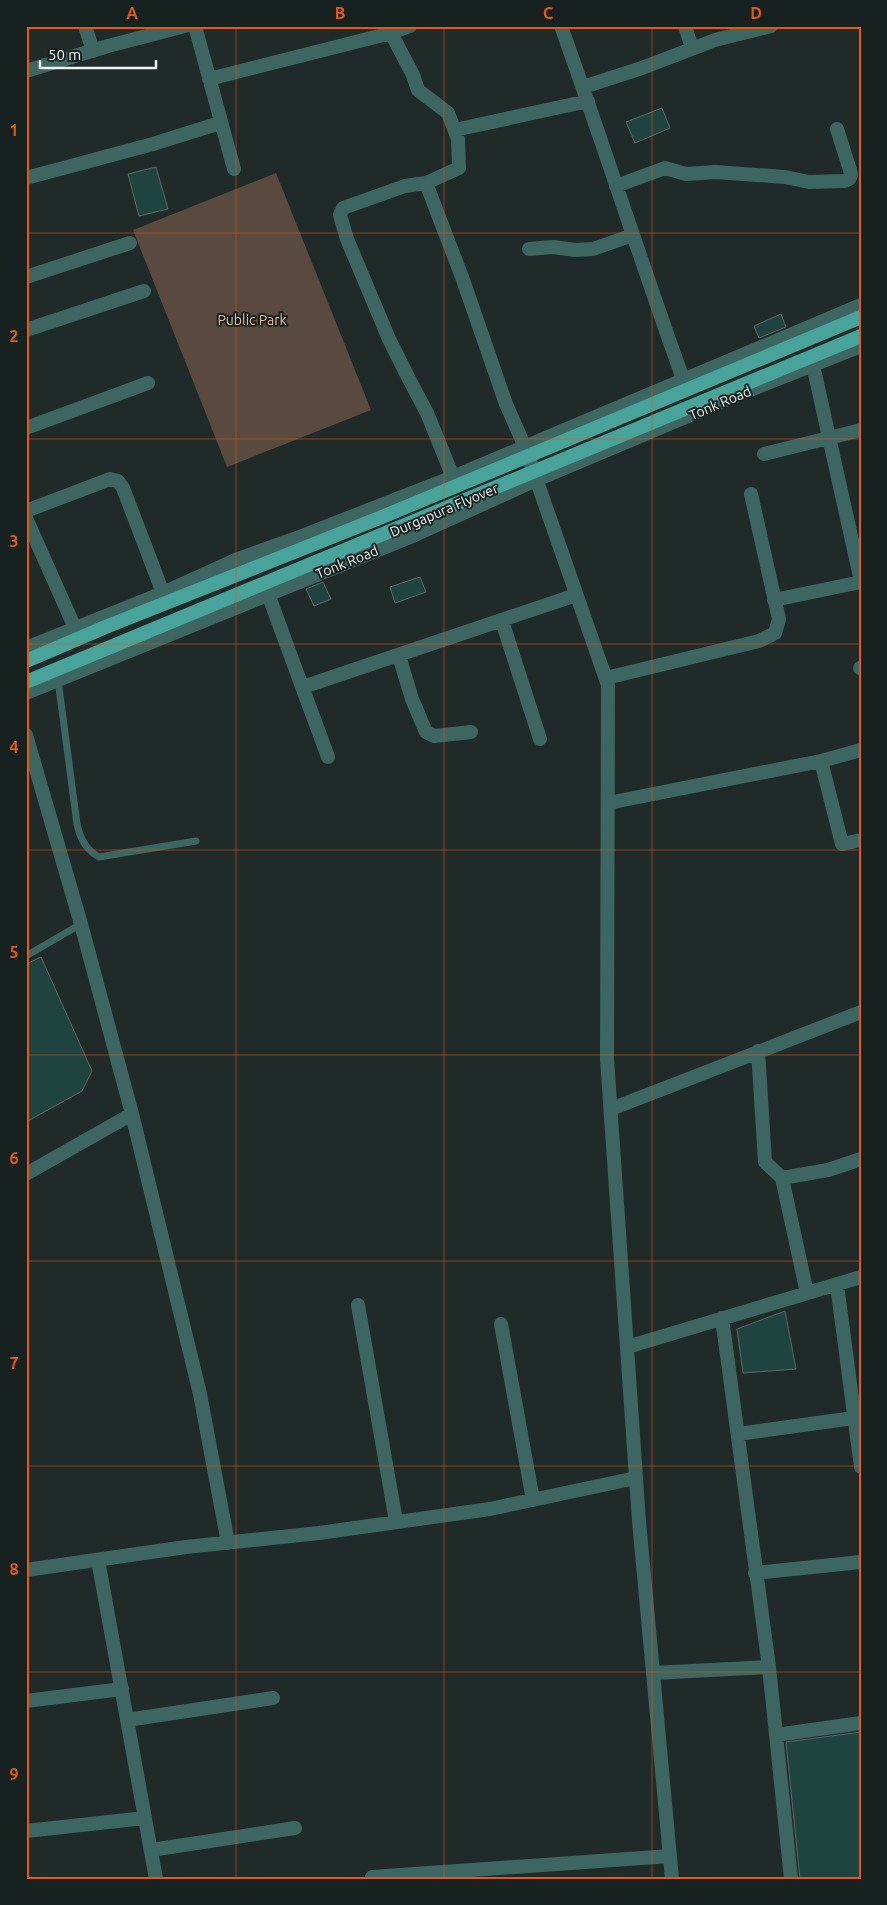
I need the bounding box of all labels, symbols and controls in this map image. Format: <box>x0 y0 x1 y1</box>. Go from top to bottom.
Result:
text: A <box>126 4 138 22</box>
text: B <box>335 4 345 22</box>
text: C <box>543 4 553 22</box>
text: D <box>750 4 762 22</box>
scale bar <box>40 38 156 70</box>
text: 50 m <box>48 46 81 63</box>
text: 1 <box>9 121 19 139</box>
park label: Public Park <box>217 312 287 328</box>
text: 2 <box>9 327 19 345</box>
street label: Tonk Road <box>687 383 753 423</box>
street label: Durgapura Flyover <box>387 480 501 540</box>
text: 3 <box>9 532 19 550</box>
street label: Tonk Road <box>313 542 381 582</box>
text: 4 <box>9 738 19 756</box>
text: 5 <box>9 943 19 961</box>
text: 6 <box>9 1149 19 1167</box>
text: 7 <box>9 1354 19 1372</box>
text: 8 <box>9 1560 19 1578</box>
text: 9 <box>9 1765 19 1783</box>

